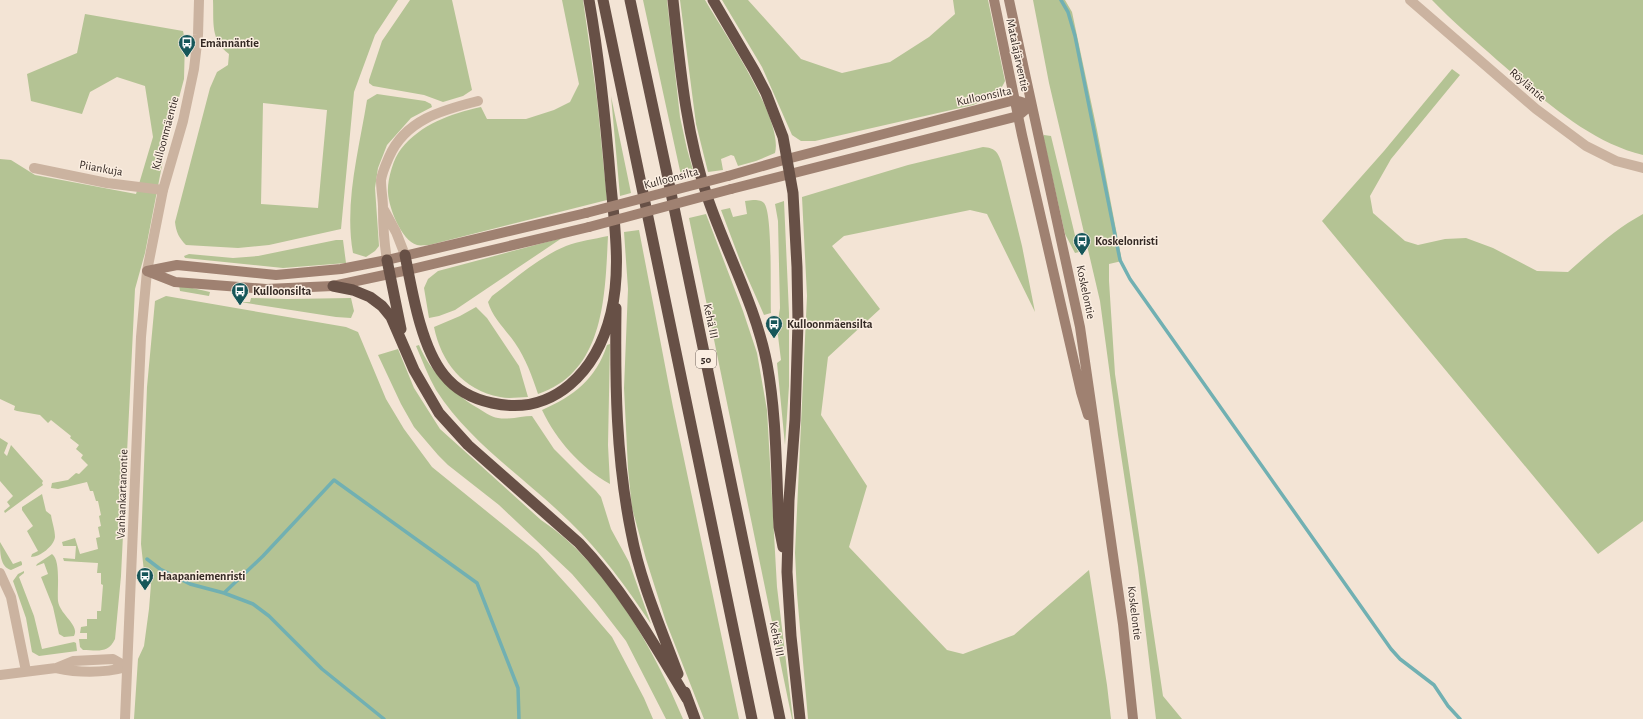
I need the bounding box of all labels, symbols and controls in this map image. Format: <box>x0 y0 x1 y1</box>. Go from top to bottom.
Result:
street label: Matalajärventie <box>1003 17 1032 93</box>
bus stop icon: Emännäntie <box>177 33 197 58</box>
place label: Emännäntie <box>200 37 259 49</box>
street label: Röyläntie <box>1507 66 1549 105</box>
street label: Kulloonsilta <box>955 84 1013 108</box>
street label: Kulloonmäentie <box>149 95 181 171</box>
street label: Piiankuja <box>78 158 124 179</box>
street label: Kulloonsilta <box>642 165 700 191</box>
bus stop icon: Koskelonristi <box>1072 231 1092 256</box>
place label: Koskelonristi <box>1095 235 1158 247</box>
street label: Koskelontie <box>1074 264 1098 320</box>
bus stop icon: Kulloonsilta <box>230 281 250 306</box>
place label: Kulloonsilta <box>253 285 311 297</box>
street label: Kehä III <box>701 303 721 339</box>
bus stop icon: Kulloonmäensilta <box>764 314 784 339</box>
place label: Kulloonmäensilta <box>787 318 873 330</box>
road number: 50 <box>696 350 716 368</box>
street label: Vanhankartanontie <box>114 449 130 539</box>
bus stop icon: Haapaniemenristi <box>135 566 155 591</box>
place label: Haapaniemenristi <box>158 570 246 582</box>
street label: Koskelontie <box>1126 585 1144 641</box>
street label: Kehä III <box>767 621 787 657</box>

